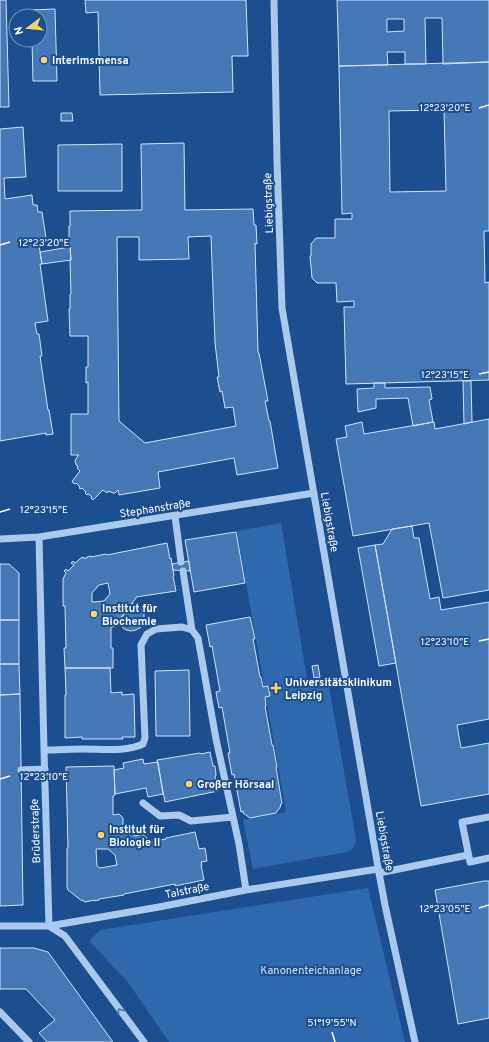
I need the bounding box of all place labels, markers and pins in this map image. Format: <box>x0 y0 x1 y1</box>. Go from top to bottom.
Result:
place label: Interimsmensa <box>52 54 129 68</box>
marker: Interimsmensa <box>39 55 49 65</box>
place label: Institut für Biochemie <box>102 602 158 629</box>
marker: Institut für Biochemie <box>89 609 99 619</box>
place label: Universitätsklinikum Leipzig <box>285 676 392 703</box>
marker: Universitätsklinikum Leipzig <box>270 682 282 694</box>
place label: Großer Hörsaal <box>197 778 274 792</box>
marker: Großer Hörsaal <box>184 779 194 789</box>
place label: Institut für Biologie II <box>109 823 165 850</box>
marker: Institut für Biologie II <box>96 830 106 840</box>

